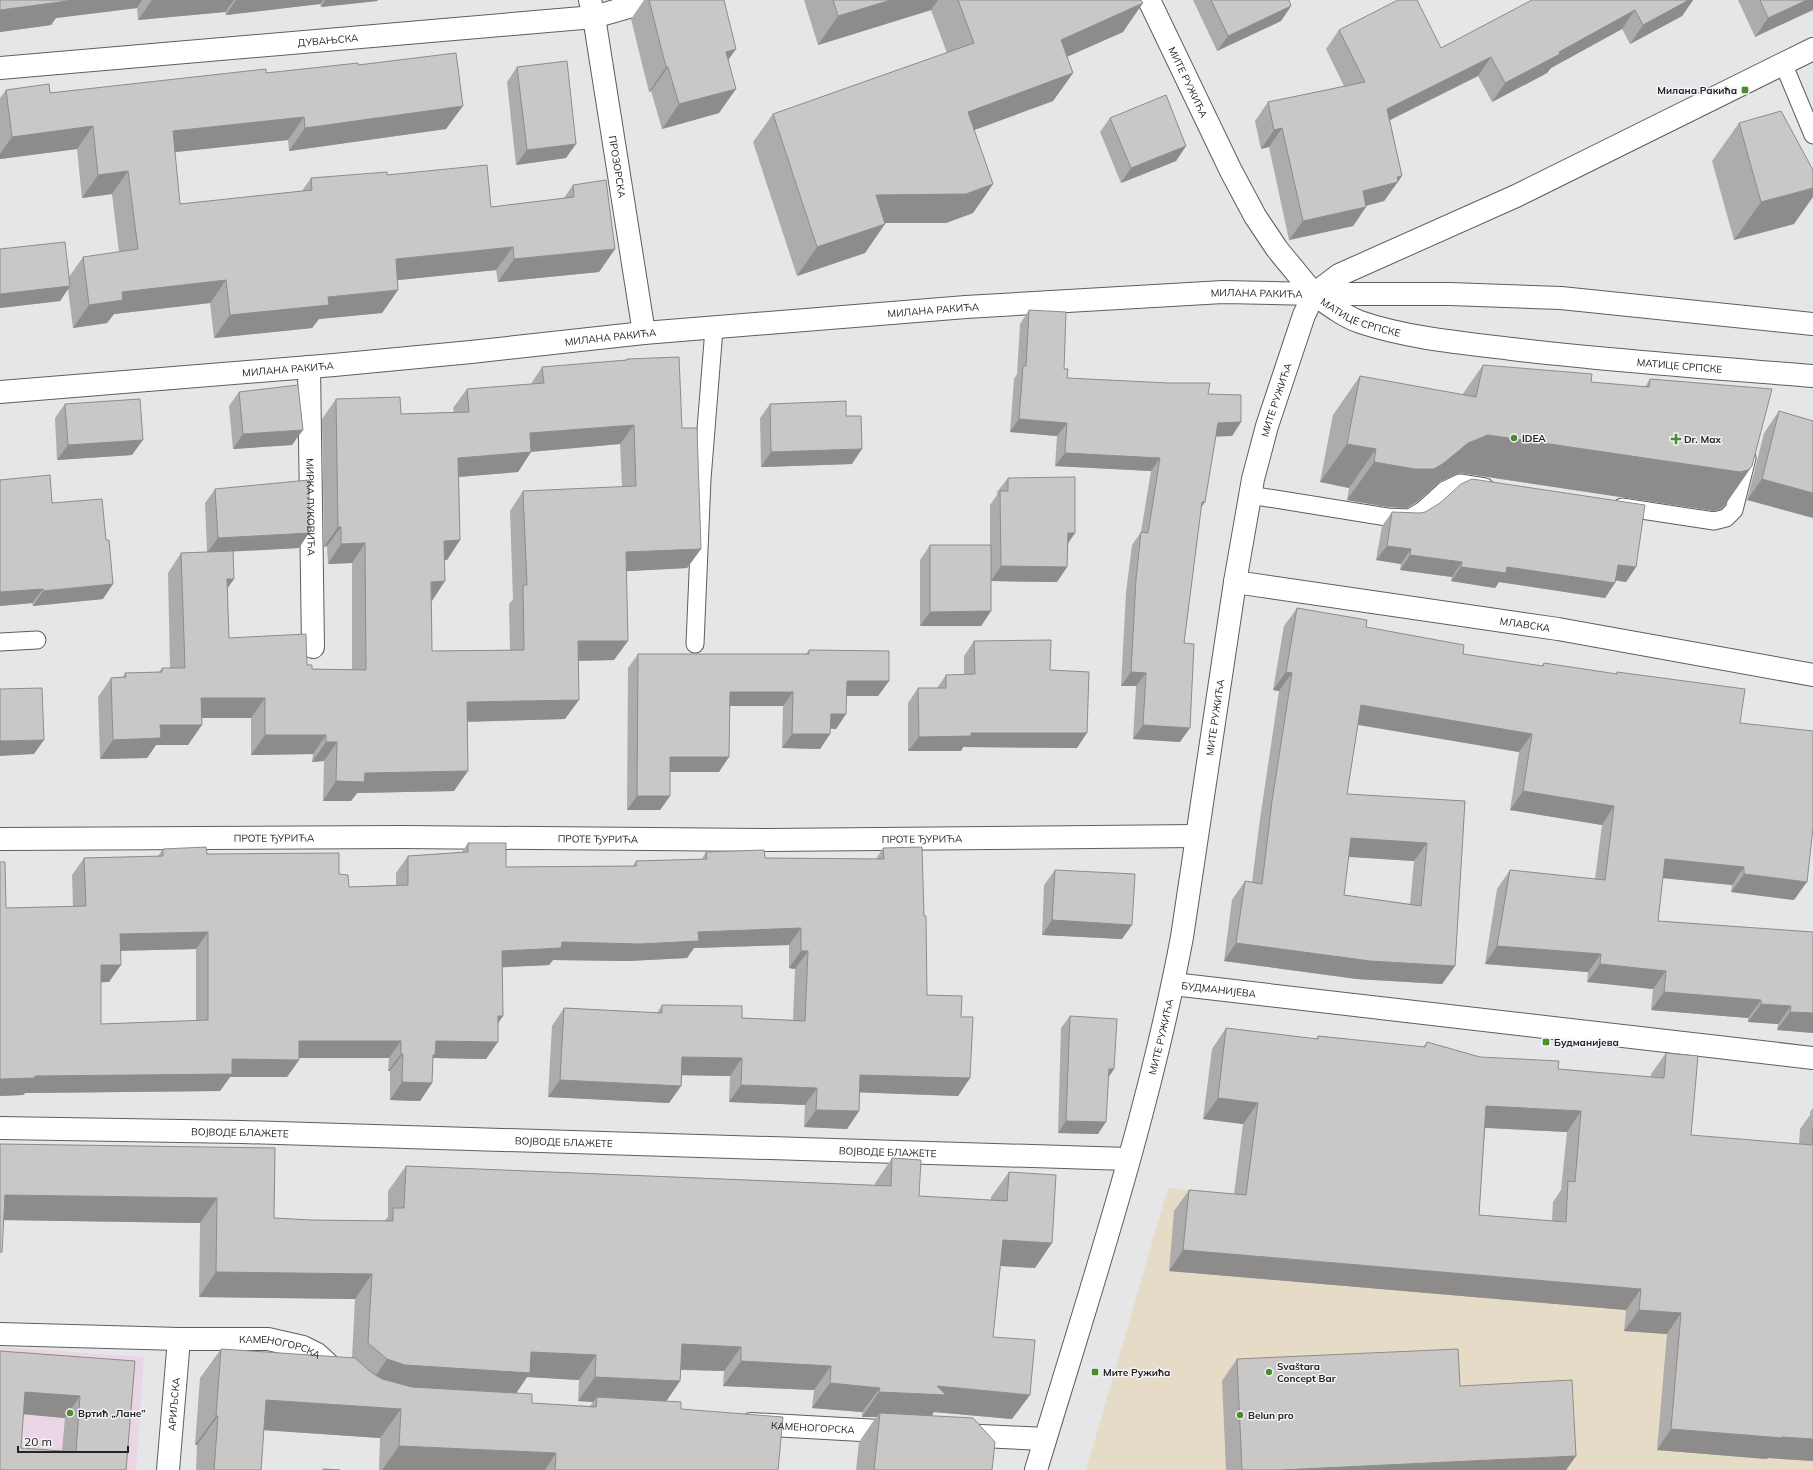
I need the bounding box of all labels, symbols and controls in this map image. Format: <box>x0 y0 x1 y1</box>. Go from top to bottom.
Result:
street label: ДУВАЊСКА <box>297 31 360 49</box>
street label: МИТЕ РУЖИЋА <box>1165 45 1211 120</box>
place label: Милана Ракића <box>1657 84 1737 97</box>
marker: Милана Ракића <box>1740 85 1750 95</box>
street label: ПРОЗОРСКА <box>606 135 629 200</box>
street label: МИЛАНА РАКИЋА <box>1210 286 1303 301</box>
street label: МАТИЦЕ СРПСКЕ <box>1318 295 1402 340</box>
street label: МИЛАНА РАКИЋА <box>887 300 980 320</box>
street label: МИЛАНА РАКИЋА <box>564 326 657 349</box>
street label: МАТИЦЕ СРПСКЕ <box>1636 356 1723 376</box>
street label: МИЛАНА РАКИЋА <box>242 359 335 379</box>
street label: МИТЕ РУЖИЋА <box>1258 361 1295 438</box>
place label: IDEA <box>1522 432 1546 445</box>
marker: IDEA <box>1509 433 1519 443</box>
place label: Dr. Max <box>1684 433 1721 446</box>
marker: Dr. Max <box>1671 434 1681 444</box>
street label: МИРКА ЛУКОВИЋА <box>303 458 318 557</box>
street label: МЛАВСКА <box>1499 615 1552 635</box>
street label: МИТЕ РУЖИЋА <box>1203 678 1228 757</box>
street label: ПРОТЕ ЂУРИЋА <box>234 831 315 845</box>
street label: ПРОТЕ ЂУРИЋА <box>558 832 639 846</box>
street label: ПРОТЕ ЂУРИЋА <box>882 832 963 846</box>
street label: БУДМАНИЈЕВА <box>1181 979 1257 1001</box>
street label: МИТЕ РУЖИЋА <box>1146 997 1176 1076</box>
place label: Будманијева <box>1554 1036 1619 1049</box>
marker: Будманијева <box>1541 1037 1551 1047</box>
street label: ВОЈВОДЕ БЛАЖЕТЕ <box>191 1125 289 1140</box>
street label: ВОЈВОДЕ БЛАЖЕТЕ <box>515 1134 613 1150</box>
street label: ВОЈВОДЕ БЛАЖЕТЕ <box>839 1144 937 1160</box>
street label: КАМЕНОГОРСКА <box>239 1333 323 1362</box>
place label: Svaštara Concept Bar <box>1277 1360 1336 1385</box>
place label: Мите Ружића <box>1103 1366 1170 1379</box>
marker: Мите Ружића <box>1090 1367 1100 1377</box>
marker: Svaštara Concept Bar <box>1264 1367 1274 1377</box>
street label: АРИЉСКА <box>165 1376 183 1432</box>
place label: Вртић „Лане” <box>78 1407 146 1420</box>
marker: Вртић „Лане” <box>65 1408 75 1418</box>
place label: Belun pro <box>1248 1409 1294 1422</box>
marker: Belun pro <box>1235 1410 1245 1420</box>
street label: КАМЕНОГОРСКА <box>771 1419 856 1437</box>
scale bar <box>18 1428 128 1454</box>
text: 20 m <box>24 1434 52 1449</box>

